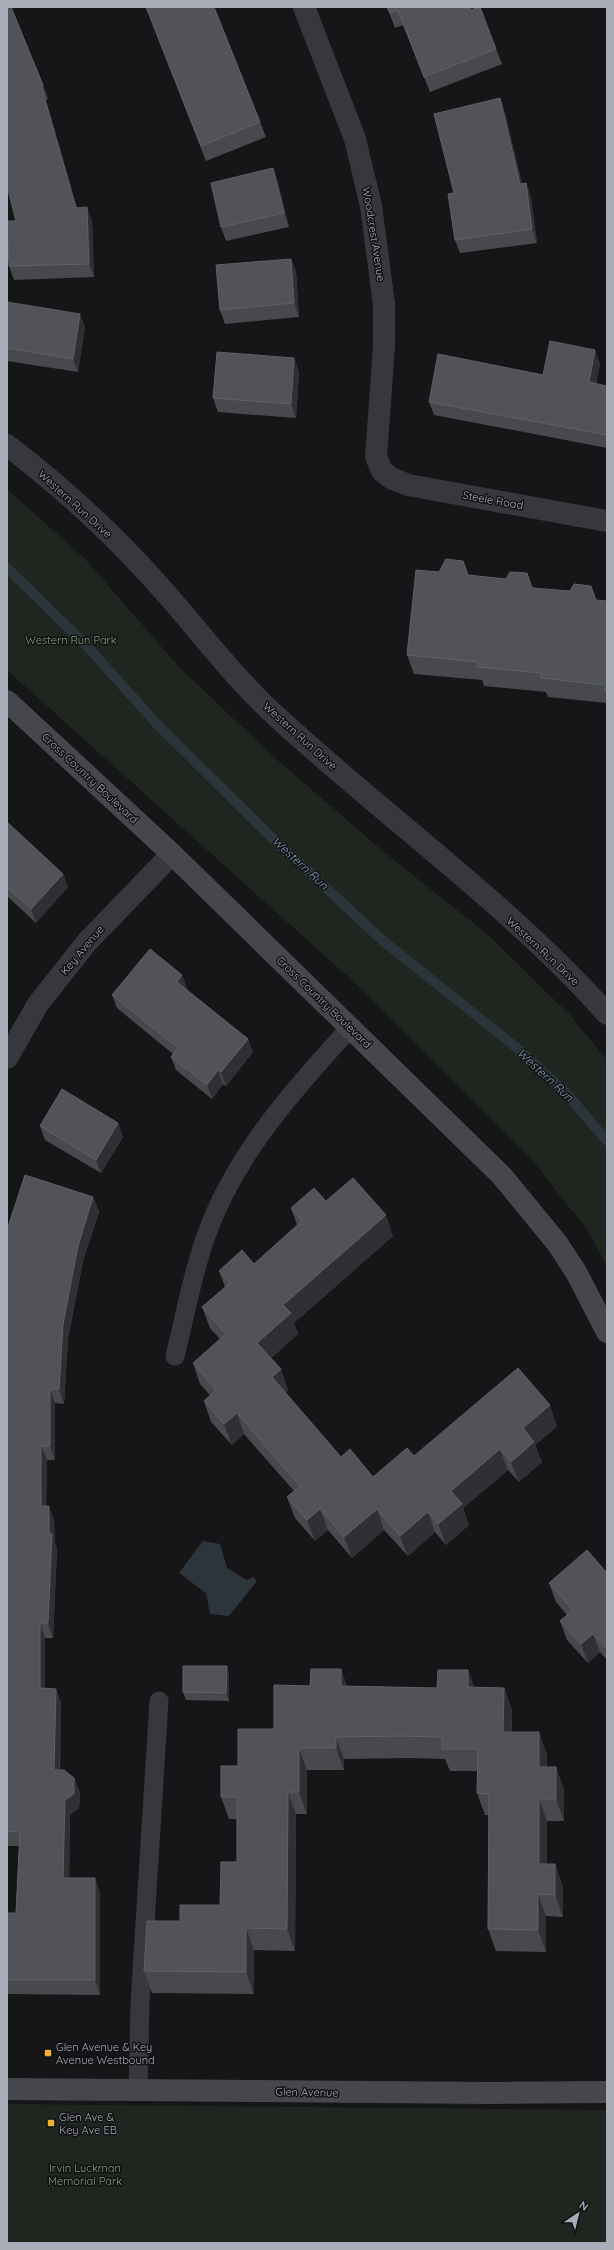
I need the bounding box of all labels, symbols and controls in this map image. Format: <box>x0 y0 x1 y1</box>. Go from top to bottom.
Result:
street label: Woodcrest Avenue <box>360 186 388 282</box>
street label: Western Run Drive <box>35 467 115 541</box>
street label: Steele Road <box>462 488 524 512</box>
park label: Western Run Park <box>25 633 117 647</box>
street label: Western Run Drive <box>260 699 340 773</box>
street label: Cross Country Boulevard <box>39 730 141 826</box>
water label: Western Run <box>269 833 332 893</box>
street label: Western Run Drive <box>504 914 582 988</box>
street label: Key Avenue <box>57 922 107 978</box>
street label: Cross Country Boulevard <box>274 953 374 1051</box>
water label: Western Run <box>514 1045 577 1105</box>
place label: Glen Avenue & Key Avenue Westbound <box>56 2040 155 2067</box>
marker: Glen Avenue & Key Avenue Westbound <box>43 2048 53 2058</box>
street label: Glen Avenue <box>275 2084 339 2100</box>
place label: Glen Ave & Key Ave EB <box>59 2110 117 2137</box>
marker: Glen Ave & Key Ave EB <box>46 2118 56 2128</box>
park label: Irvin Luckman Memorial Park <box>48 2161 122 2188</box>
north arrow <box>558 2194 598 2234</box>
text: N <box>576 2198 591 2214</box>

